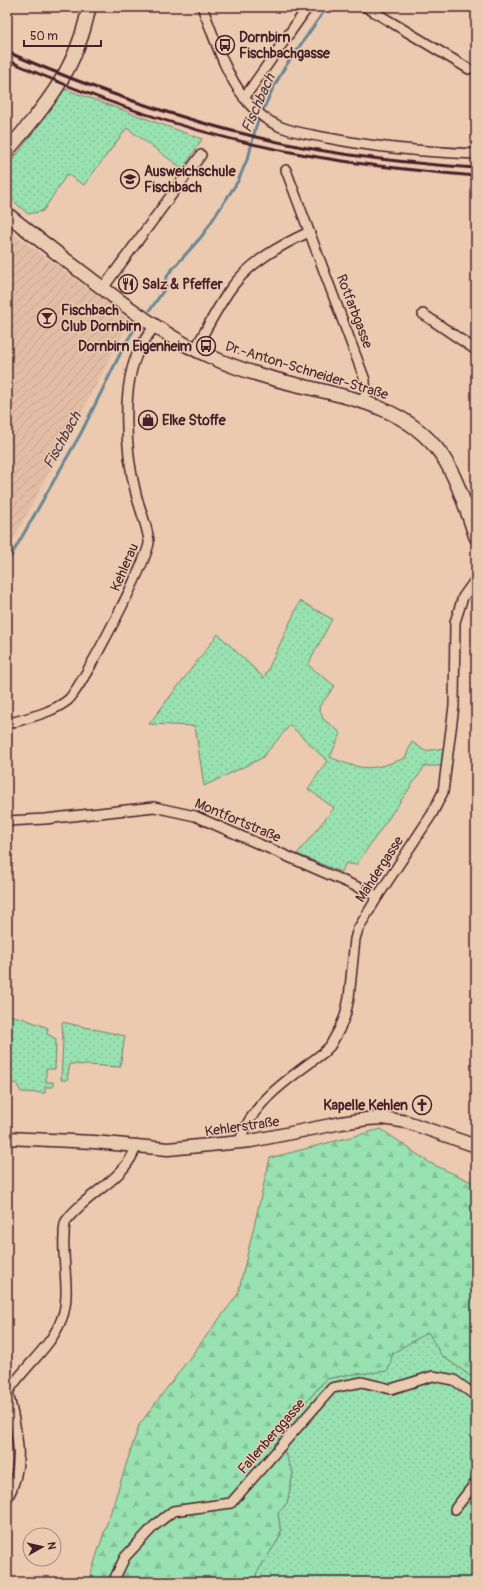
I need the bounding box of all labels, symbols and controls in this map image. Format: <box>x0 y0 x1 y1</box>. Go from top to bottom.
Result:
scale bar <box>24 22 101 48</box>
text: 50 m <box>30 29 58 44</box>
place label: Dornbirn Fischbachgasse <box>239 29 331 62</box>
bus stop icon: Dornbirn Fischbachgasse <box>214 34 236 56</box>
water label: Fischbach <box>237 70 280 135</box>
place label: Ausweichschule Fischbach <box>144 163 237 196</box>
school or university icon: Ausweichschule Fischbach <box>119 168 141 190</box>
street label: Rotfarbgasse <box>333 272 376 351</box>
restaurant icon: Salz & Pfeffer <box>117 273 139 295</box>
place label: Salz & Pfeffer <box>142 276 224 293</box>
place label: Fischbach Club Dornbirn <box>61 302 142 335</box>
bar icon: Fischbach Club Dornbirn <box>36 307 58 329</box>
bus stop icon: Dornbirn Eigenheim <box>195 335 217 357</box>
place label: Dornbirn Eigenheim <box>78 338 193 355</box>
street label: Dr.-Anton-Schneider-Straße <box>223 338 391 403</box>
water label: Fischbach <box>39 408 86 472</box>
shop icon: Elke Stoffe <box>137 409 159 431</box>
place label: Elke Stoffe <box>162 412 227 429</box>
street label: Kehlerau <box>107 541 142 594</box>
street label: Montfortstraße <box>192 795 283 846</box>
street label: Mähdergasse <box>352 833 407 905</box>
church icon: Kapelle Kehlen <box>411 1094 433 1116</box>
place label: Kapelle Kehlen <box>323 1097 408 1114</box>
street label: Kehlerstraße <box>204 1113 281 1140</box>
street label: Fallenberggasse <box>234 1395 309 1477</box>
north arrow <box>22 1527 62 1567</box>
text: N <box>44 1541 58 1551</box>

